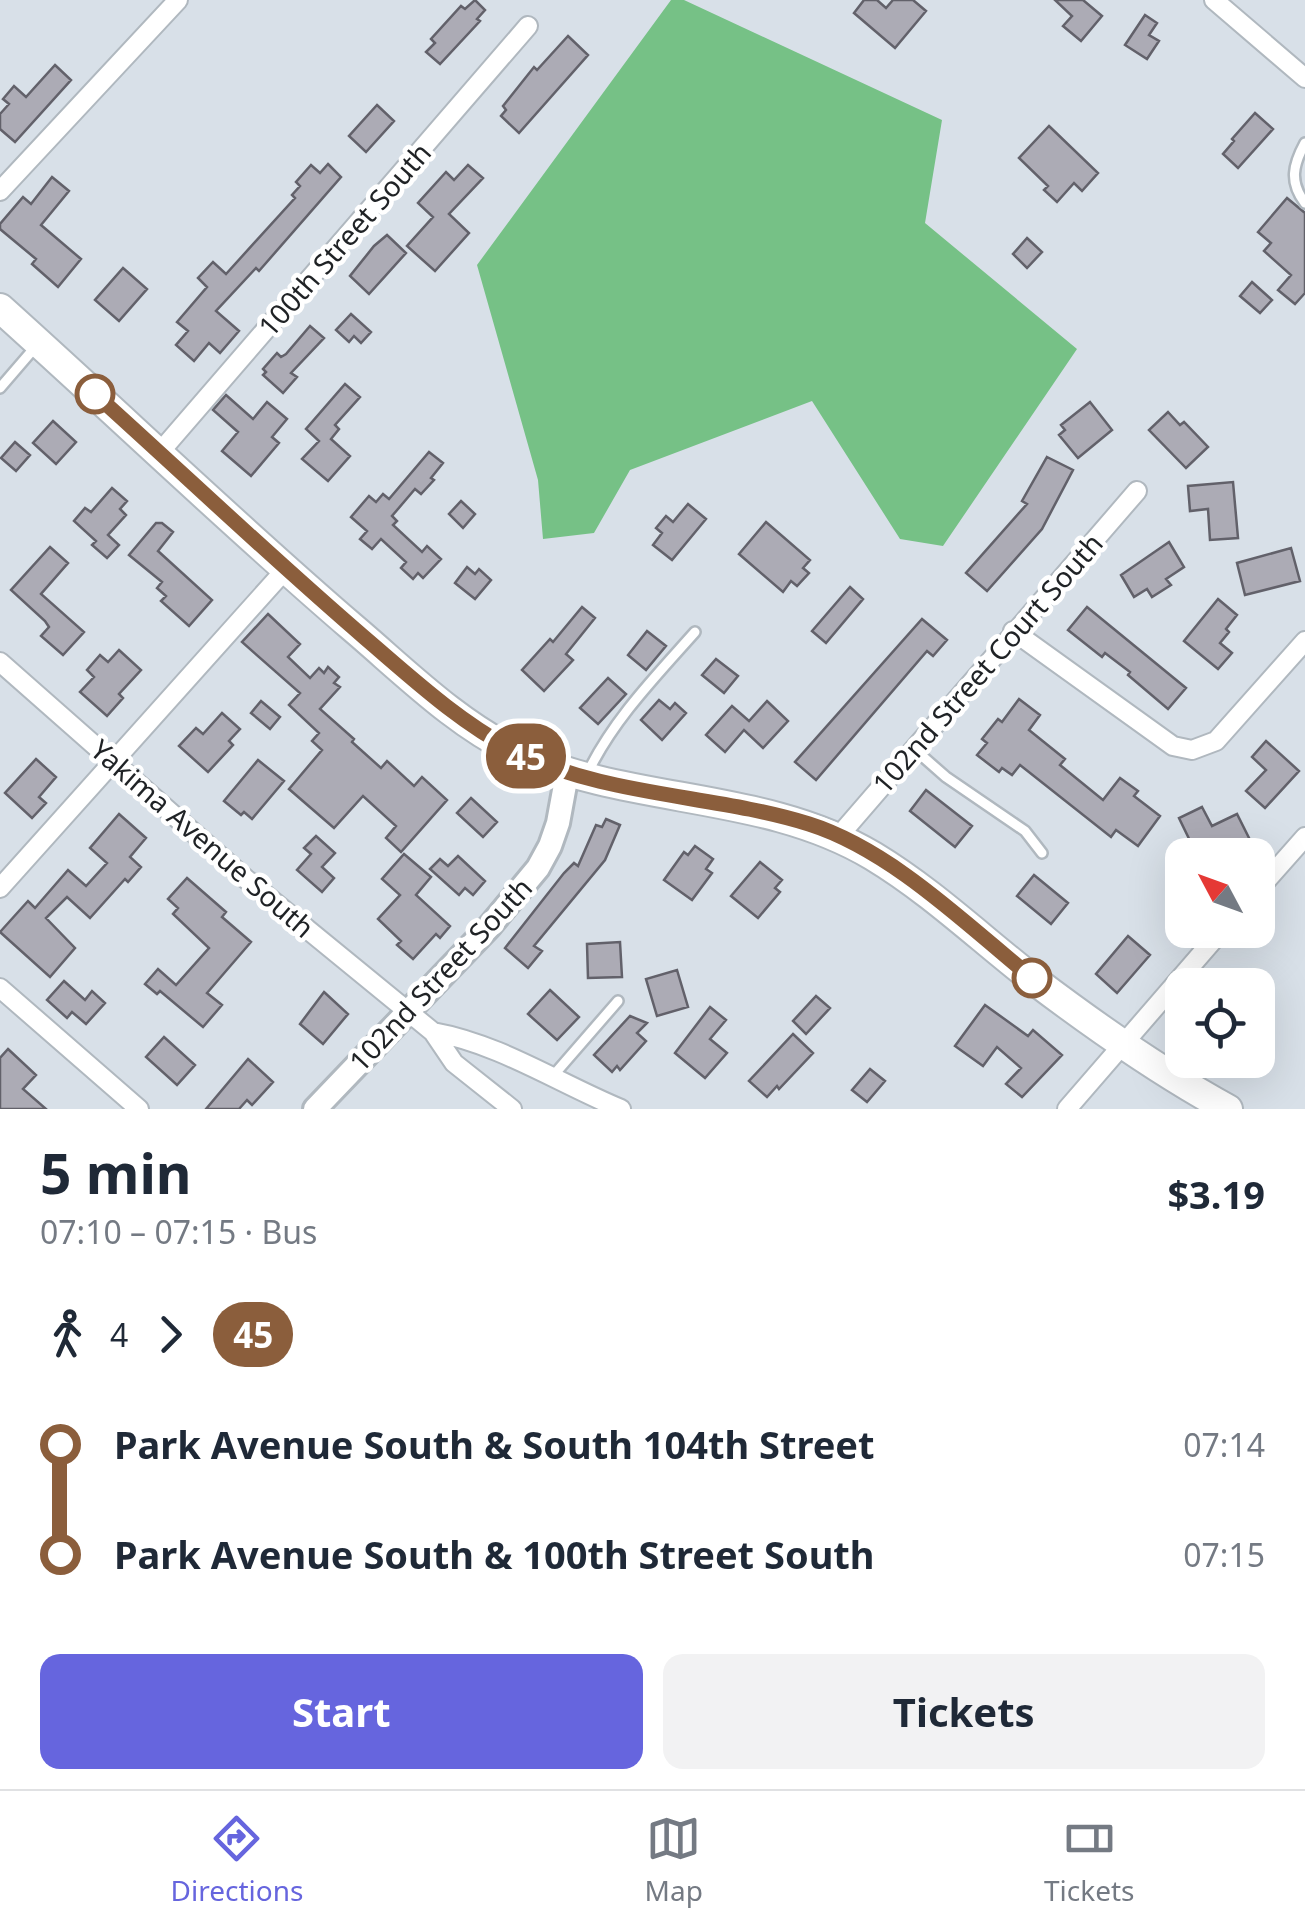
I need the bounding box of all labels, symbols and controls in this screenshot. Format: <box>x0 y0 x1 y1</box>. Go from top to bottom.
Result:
street label: 100th Street South <box>249 134 439 344</box>
unlabelled marker <box>76 375 114 413</box>
street label: 102nd Street Court South <box>863 525 1111 801</box>
line badge: 45 <box>481 724 571 788</box>
street label: Yakima Avenue South <box>83 730 323 946</box>
text: 45 <box>506 733 546 780</box>
north arrow <box>1165 838 1275 948</box>
map controls <box>1165 838 1275 1078</box>
street label: 102nd Street South <box>340 869 540 1079</box>
unlabelled marker <box>1013 959 1051 997</box>
button: locate <box>1165 968 1275 1078</box>
text: 5 min <box>40 1135 192 1210</box>
text: $3.19 <box>1167 1168 1265 1220</box>
text: 07:10 – 07:15 · Bus <box>40 1210 317 1253</box>
icon: walk <box>40 1307 95 1362</box>
icon: forward <box>143 1307 198 1362</box>
text: 45 <box>233 1311 273 1358</box>
text: 4 <box>110 1313 128 1356</box>
text: Park Avenue South & South 104th Street <box>114 1418 875 1470</box>
text: 07:14 <box>1183 1423 1265 1466</box>
text: Park Avenue South & 100th Street South <box>114 1528 875 1580</box>
text: 07:15 <box>1183 1533 1265 1576</box>
button: Start <box>40 1654 643 1769</box>
button: Tickets <box>663 1654 1265 1769</box>
tab: Directions <box>171 1811 303 1909</box>
tab: Map <box>645 1811 703 1909</box>
tab: Tickets <box>1044 1811 1134 1909</box>

